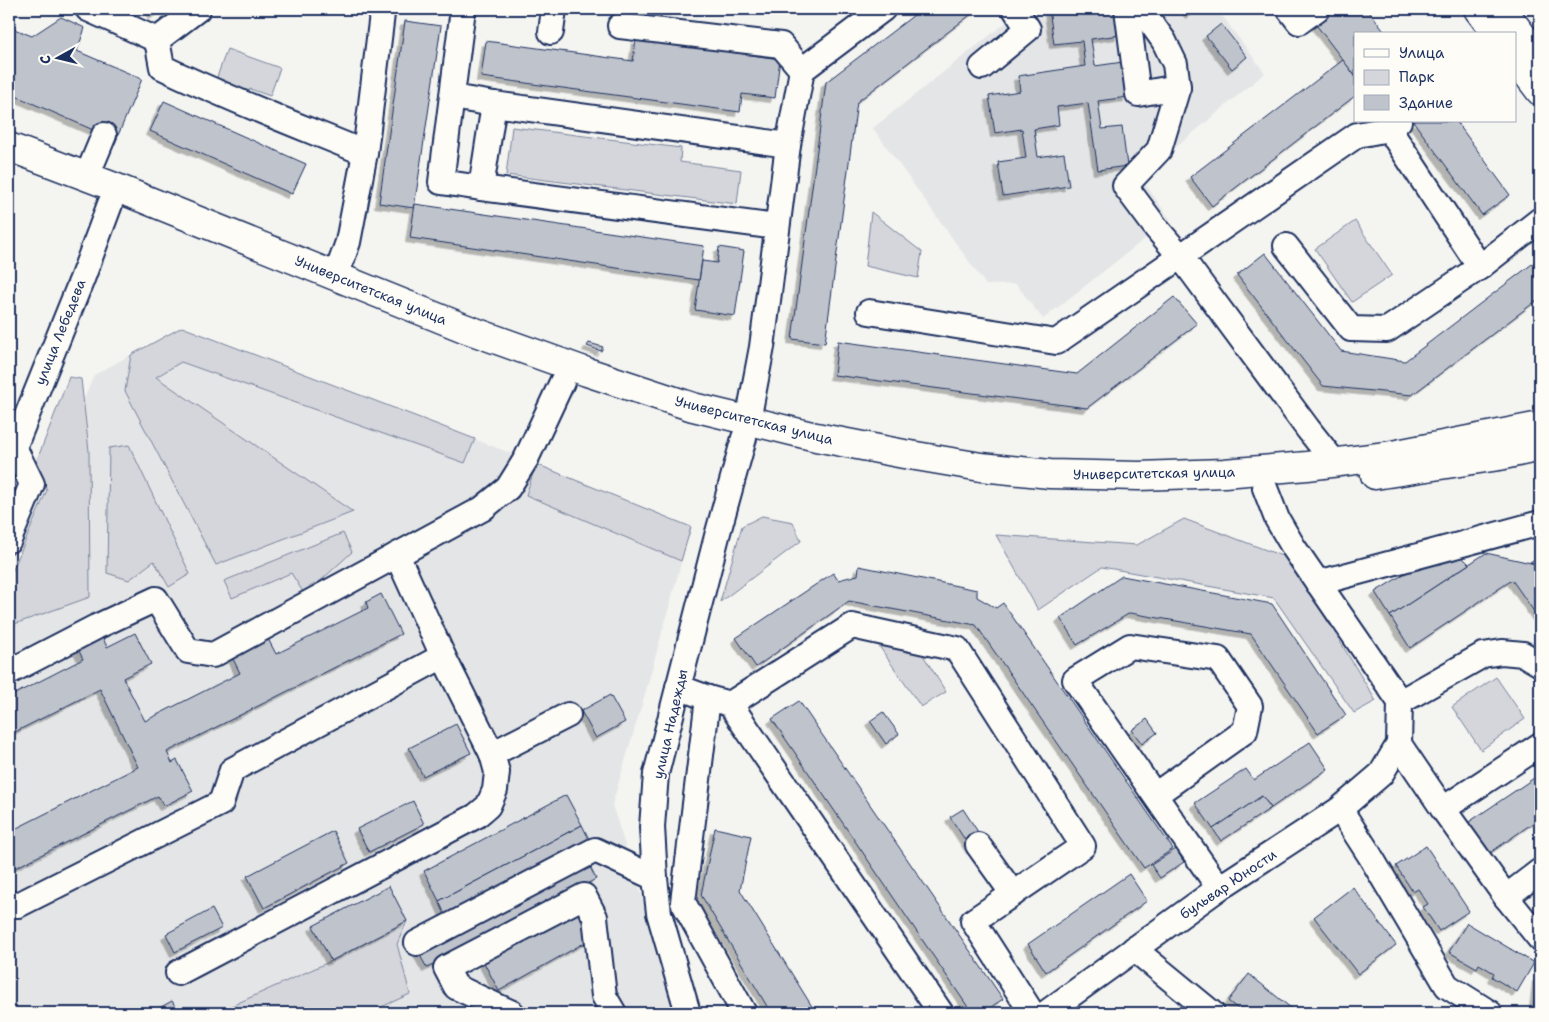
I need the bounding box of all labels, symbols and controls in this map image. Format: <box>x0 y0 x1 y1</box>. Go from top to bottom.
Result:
north arrow <box>32 32 82 82</box>
legend <box>1354 32 1516 122</box>
text: Улица <box>1399 43 1445 63</box>
text: С <box>36 54 55 65</box>
text: Парк <box>1399 67 1435 87</box>
text: Здание <box>1399 93 1453 113</box>
street label: Университетская улица <box>292 251 450 329</box>
street label: улица Лебедева <box>31 276 90 388</box>
street label: Университетская улица <box>673 392 835 448</box>
street label: Университетская улица <box>1073 463 1236 483</box>
street label: улица Надежды <box>649 667 691 781</box>
street label: бульвар Юности <box>1176 845 1280 923</box>

